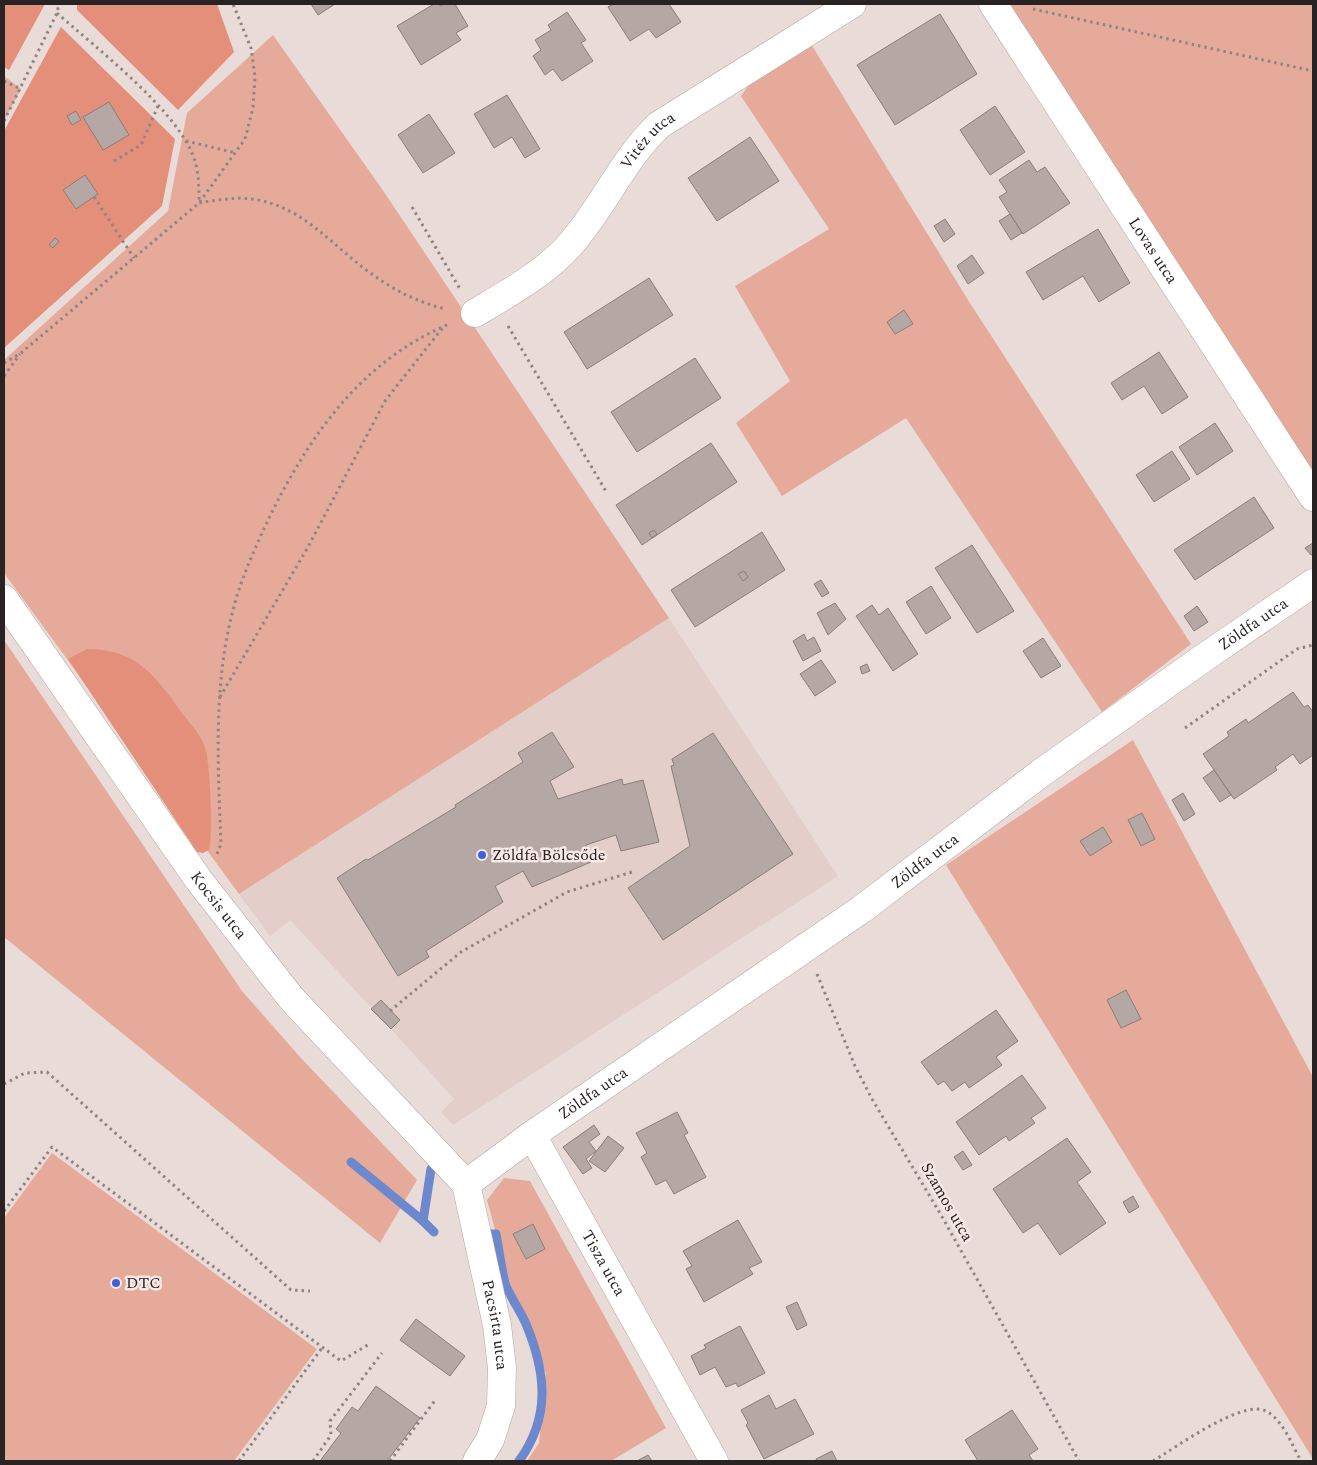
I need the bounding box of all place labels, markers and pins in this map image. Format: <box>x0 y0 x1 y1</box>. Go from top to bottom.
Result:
place label: Zöldfa Bölcsőde <box>492 843 606 867</box>
marker: Zöldfa Bölcsőde <box>476 849 488 861</box>
place label: DTC <box>126 1271 161 1295</box>
marker: DTC <box>110 1277 122 1289</box>

